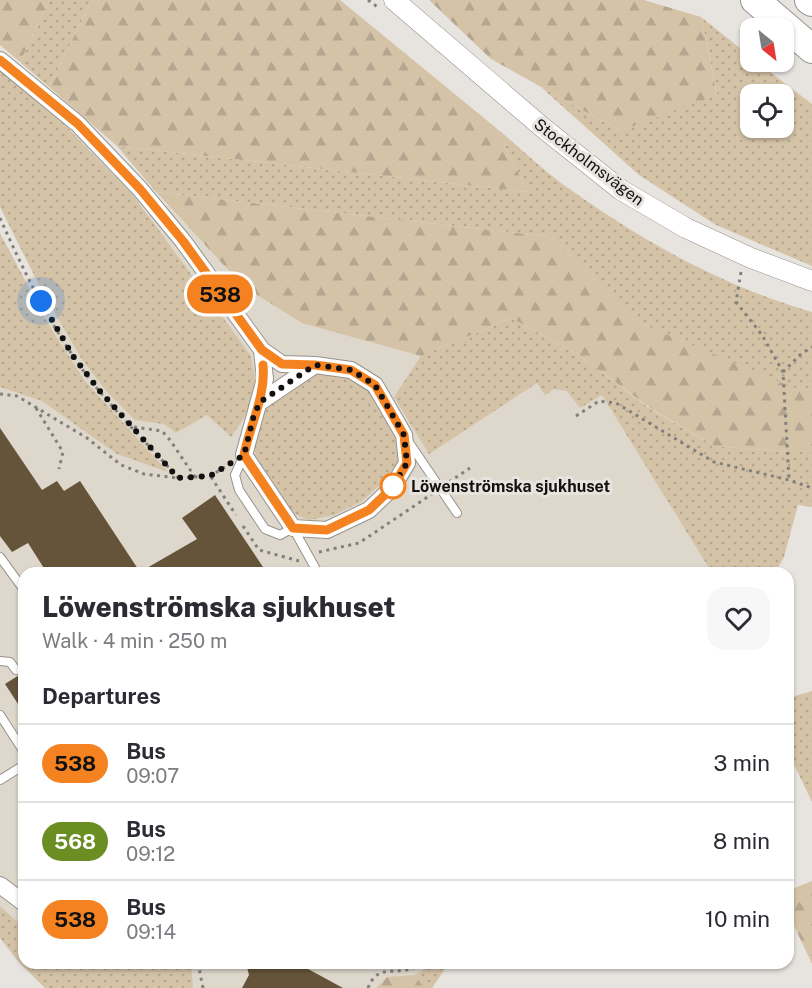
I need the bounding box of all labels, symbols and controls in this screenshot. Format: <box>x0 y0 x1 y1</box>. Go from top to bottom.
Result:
north arrow <box>740 18 794 72</box>
map controls <box>740 18 794 138</box>
button: locate <box>740 84 794 138</box>
street label: Stockholmsvägen <box>530 115 648 209</box>
line badge: 538 <box>186 274 254 314</box>
text: 538 <box>199 282 241 307</box>
your location <box>26 286 56 316</box>
marker: Löwenströmska sjukhuset <box>380 473 406 499</box>
place label: Löwenströmska sjukhuset <box>411 477 611 496</box>
button: heart <box>707 587 770 650</box>
text: Löwenströmska sjukhuset <box>42 590 395 623</box>
text: Walk · 4 min · 250 m <box>42 629 227 653</box>
text: Departures <box>42 683 161 709</box>
text: Bus <box>126 738 166 764</box>
text: 3 min <box>713 750 770 776</box>
text: 538 <box>54 751 96 776</box>
text: 09:07 <box>126 764 179 788</box>
text: Bus <box>126 816 166 842</box>
text: 8 min <box>713 828 770 854</box>
text: 568 <box>54 829 96 854</box>
text: 09:12 <box>126 842 175 866</box>
text: Bus <box>126 894 166 920</box>
text: 10 min <box>705 906 770 932</box>
text: 538 <box>54 907 96 932</box>
text: 09:14 <box>126 920 176 944</box>

